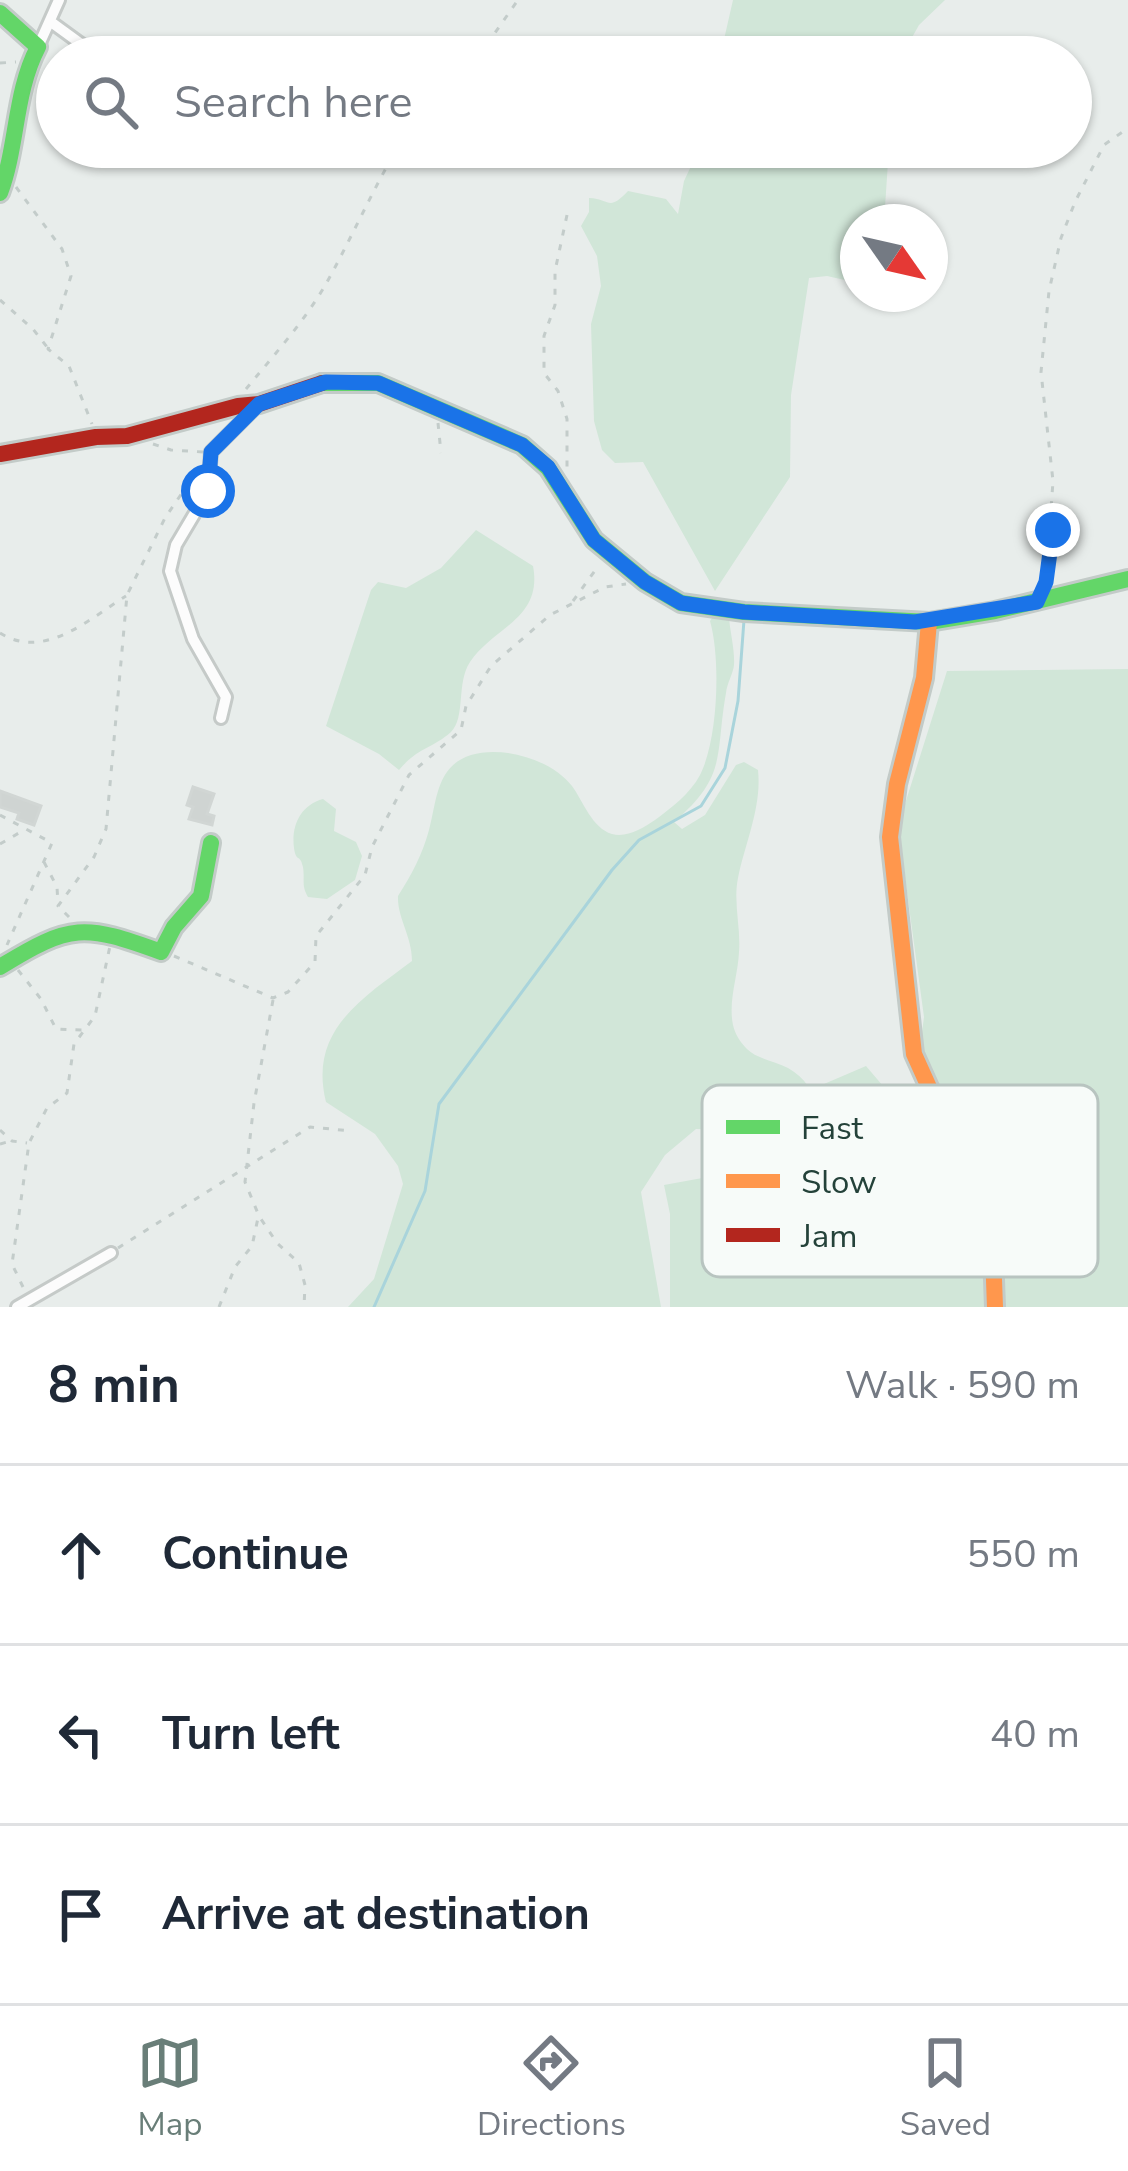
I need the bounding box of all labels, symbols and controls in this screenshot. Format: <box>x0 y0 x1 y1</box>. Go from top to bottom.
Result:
search box <box>36 36 1092 168</box>
icon: search <box>78 69 144 135</box>
text: Search here <box>174 72 413 133</box>
north arrow <box>840 204 948 312</box>
route start <box>181 464 235 518</box>
route end <box>1026 503 1080 557</box>
legend <box>702 1085 1098 1277</box>
text: Fast <box>801 1106 864 1151</box>
text: Slow <box>801 1160 877 1205</box>
text: Jam <box>800 1214 857 1259</box>
text: 8 min <box>48 1350 180 1420</box>
text: Walk · 590 m <box>845 1359 1080 1412</box>
icon: ahead <box>48 1522 114 1588</box>
text: Continue <box>162 1524 349 1585</box>
text: 550 m <box>966 1528 1080 1581</box>
icon: left <box>48 1702 114 1768</box>
text: Turn left <box>162 1704 340 1765</box>
text: 40 m <box>990 1708 1080 1761</box>
icon: arrive <box>48 1882 114 1948</box>
text: Arrive at destination <box>162 1884 590 1945</box>
tab: Map <box>137 2030 203 2147</box>
tab: Directions <box>477 2030 626 2147</box>
tab: Saved <box>900 2030 991 2147</box>

